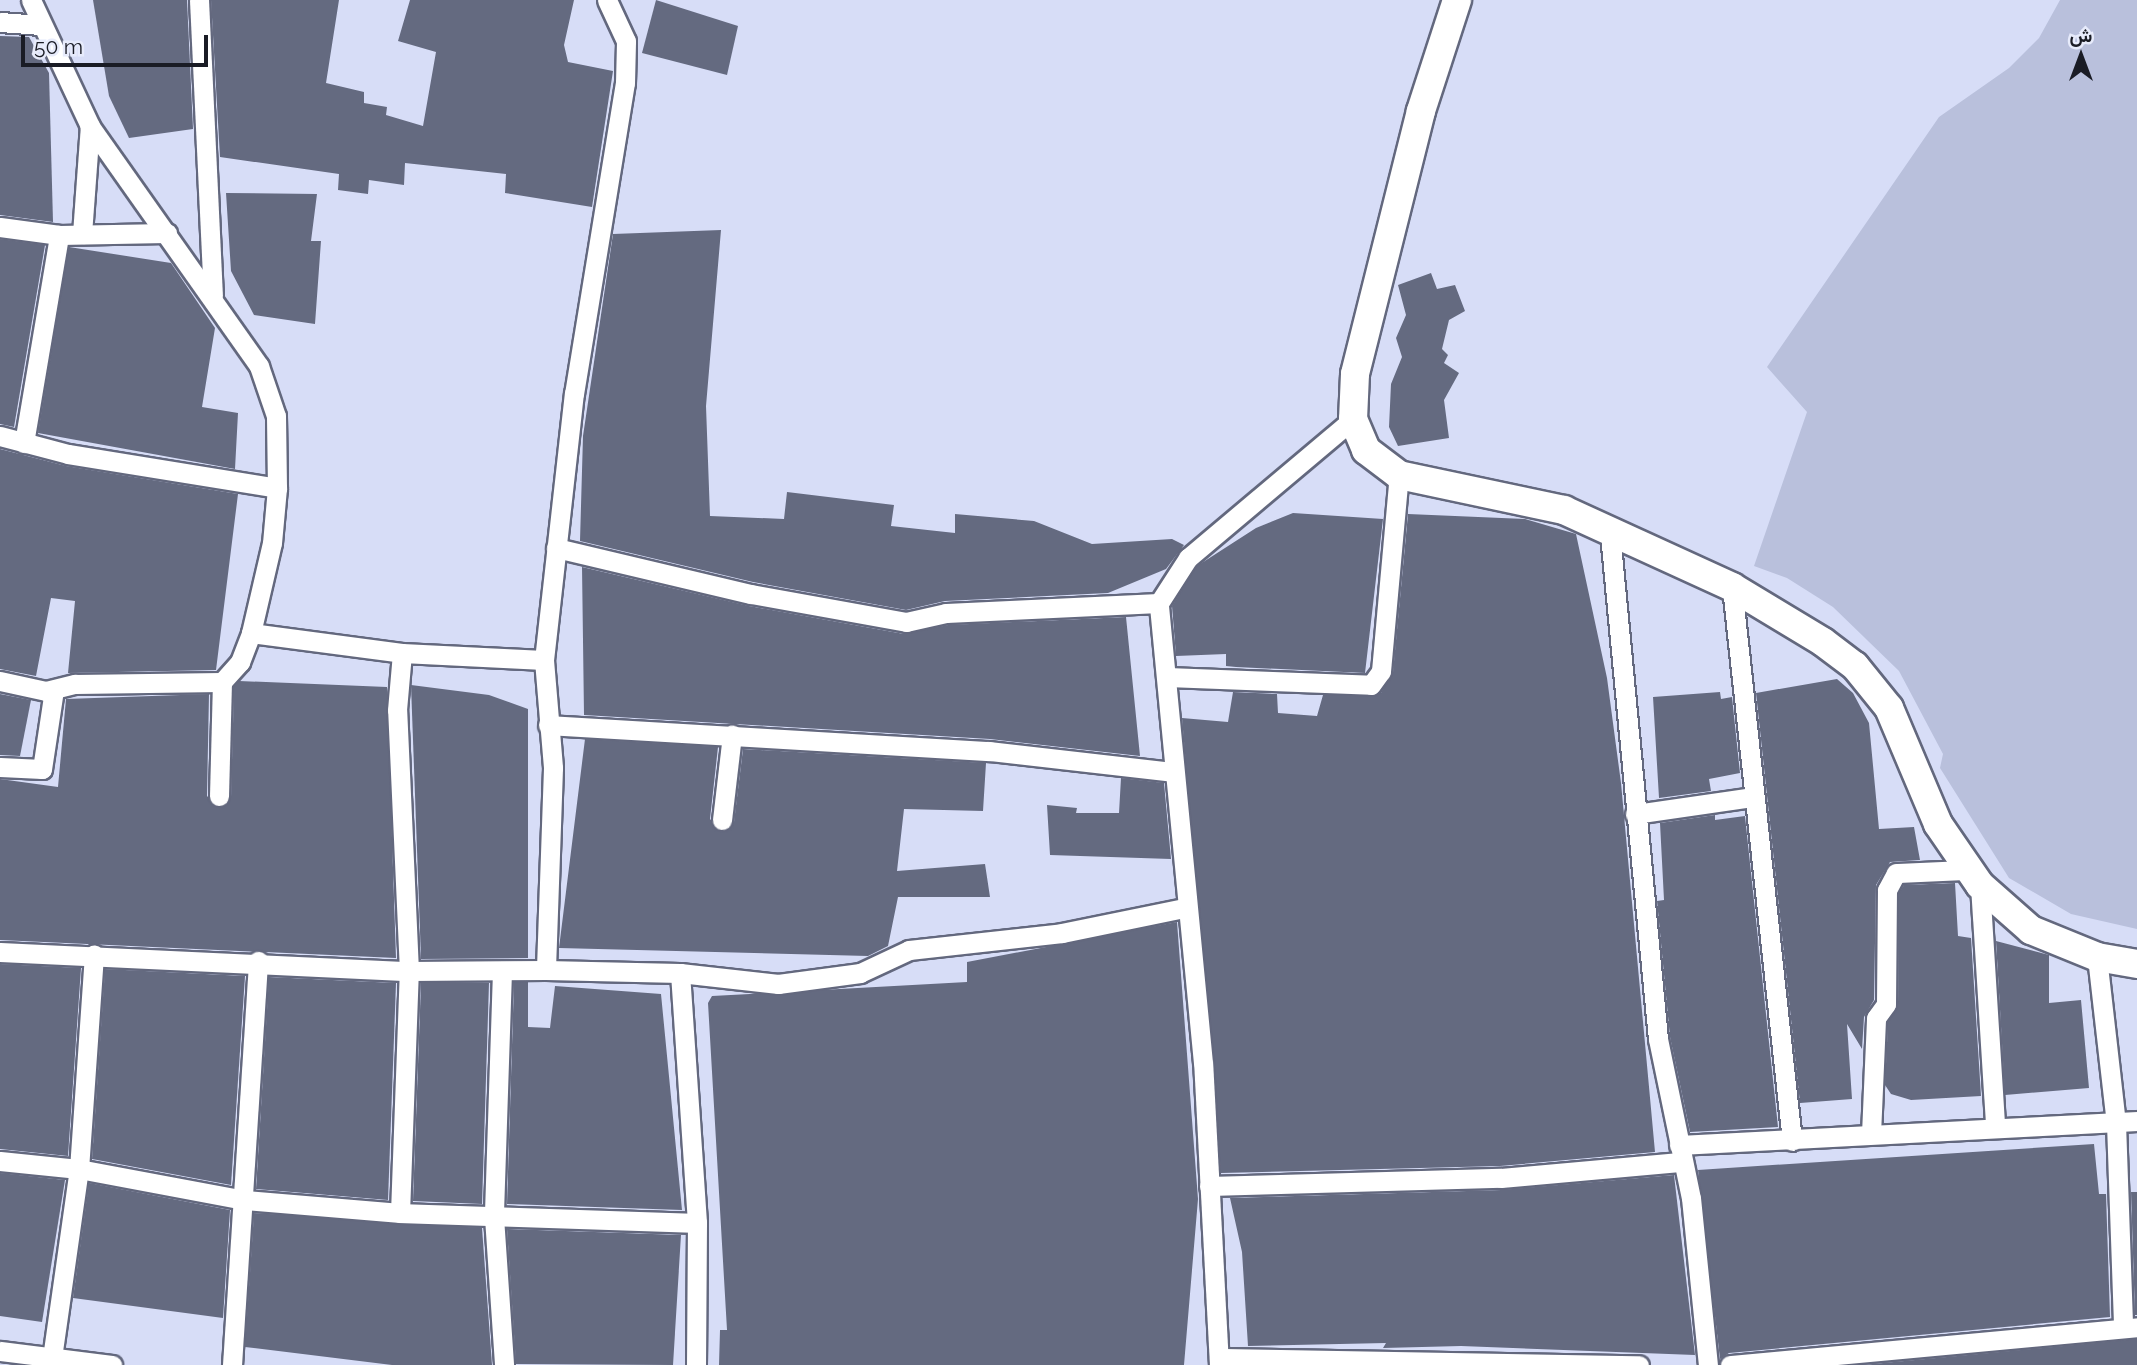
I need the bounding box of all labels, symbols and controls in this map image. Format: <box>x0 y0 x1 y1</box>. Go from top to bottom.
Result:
scale bar <box>24 21 212 65</box>
north arrow <box>2046 21 2116 91</box>
text: ش <box>2070 24 2092 46</box>
text: 50 m <box>34 34 83 59</box>

